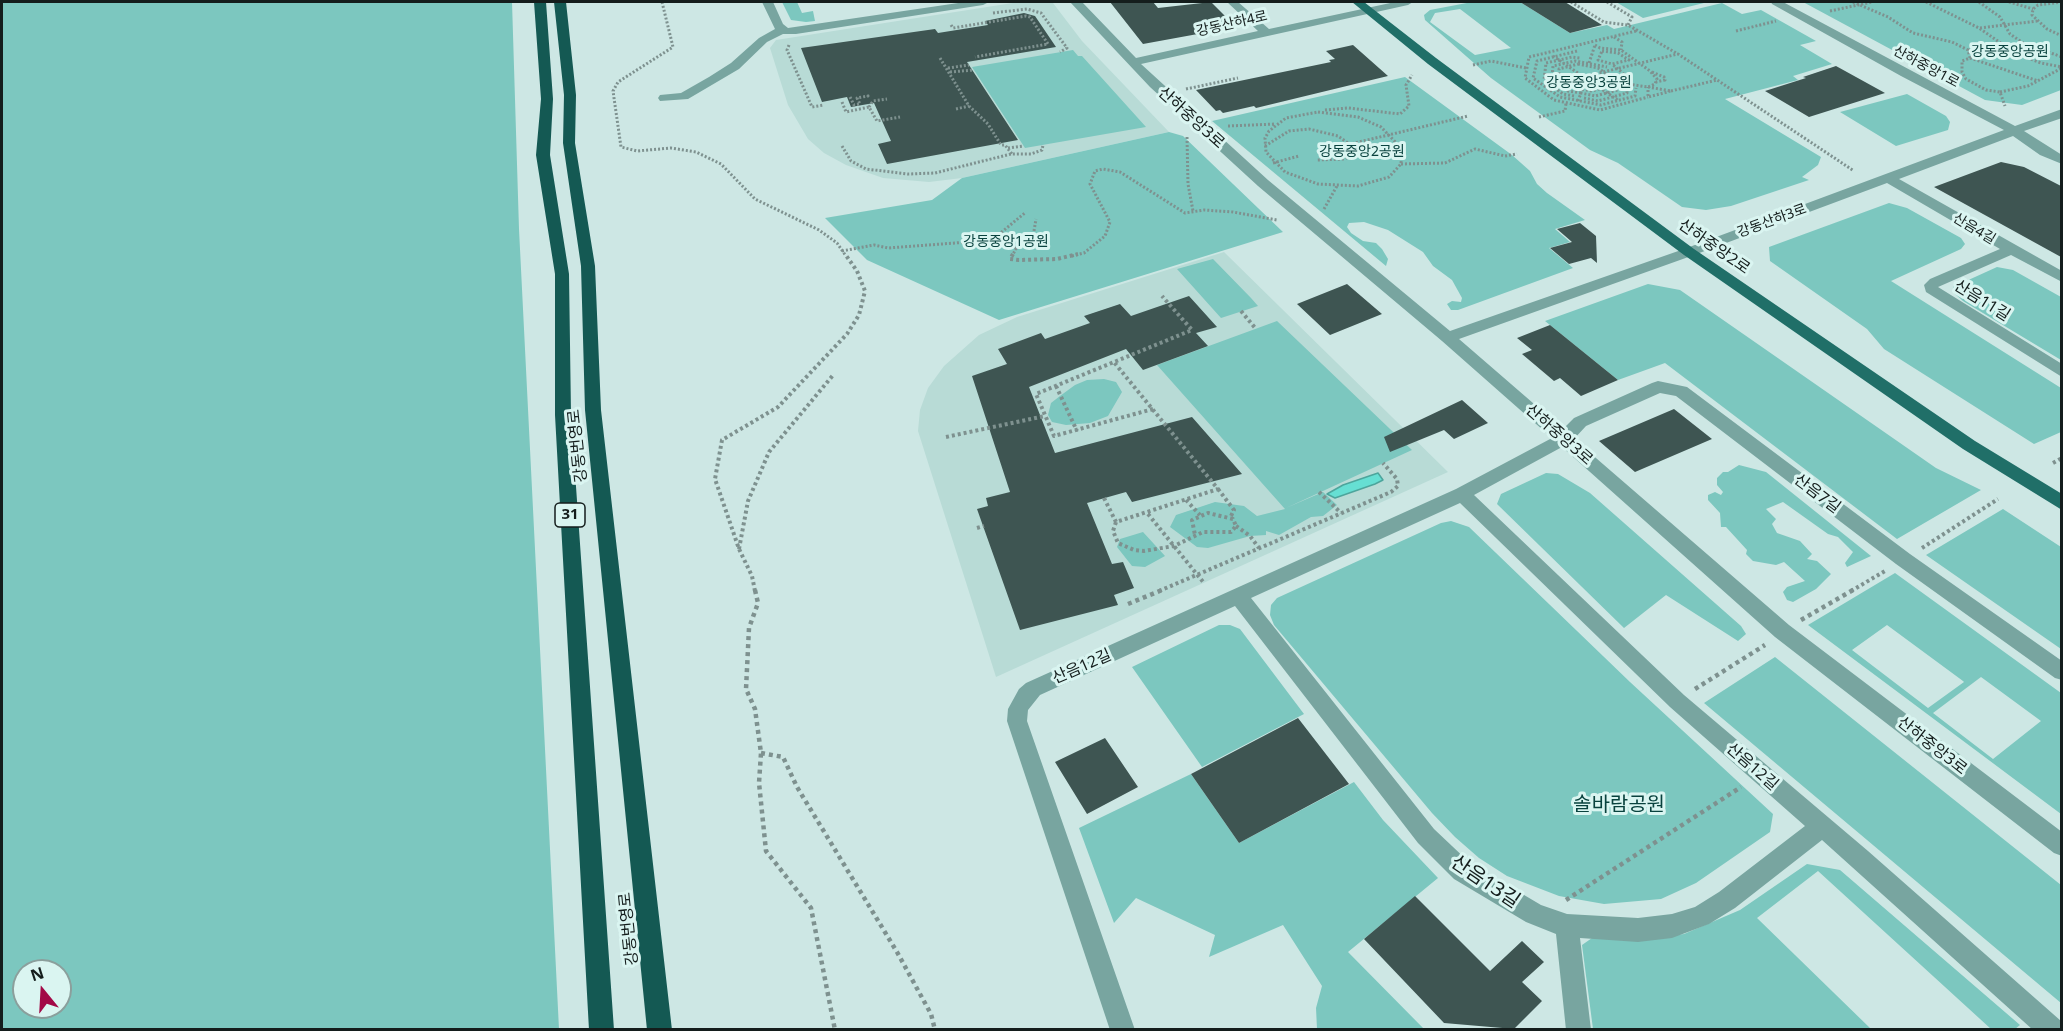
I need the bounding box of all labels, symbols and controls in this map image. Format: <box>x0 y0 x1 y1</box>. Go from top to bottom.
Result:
street label: 강동산하4로 <box>1195 8 1269 40</box>
street label: 산하중앙1로 <box>1890 43 1962 91</box>
park label: 강동중앙공원 <box>1971 44 2049 60</box>
park label: 강동중앙3공원 <box>1546 75 1632 91</box>
street label: 산하중앙3로 <box>1154 83 1228 153</box>
park label: 강동중앙2공원 <box>1319 144 1405 160</box>
street label: 강동산하3로 <box>1735 201 1809 241</box>
street label: 산음4길 <box>1950 210 1998 248</box>
street label: 산하중앙2로 <box>1675 215 1753 279</box>
park label: 강동중앙1공원 <box>963 234 1049 250</box>
street label: 산음11길 <box>1950 276 2014 326</box>
street label: 산하중앙3로 <box>1521 401 1597 469</box>
street label: 강동번영로 <box>565 408 591 484</box>
street label: 산음7길 <box>1790 470 1844 518</box>
road number: 31 <box>555 503 585 527</box>
street label: 산음12길 <box>1050 646 1114 688</box>
street label: 산하중앙3로 <box>1893 713 1971 779</box>
street label: 산음12길 <box>1722 739 1782 795</box>
park label: 솔바람공원 <box>1573 793 1665 817</box>
street label: 산음13길 <box>1446 850 1524 914</box>
street label: 강동번영로 <box>616 891 642 967</box>
north arrow <box>12 959 72 1019</box>
text: N <box>27 961 47 986</box>

